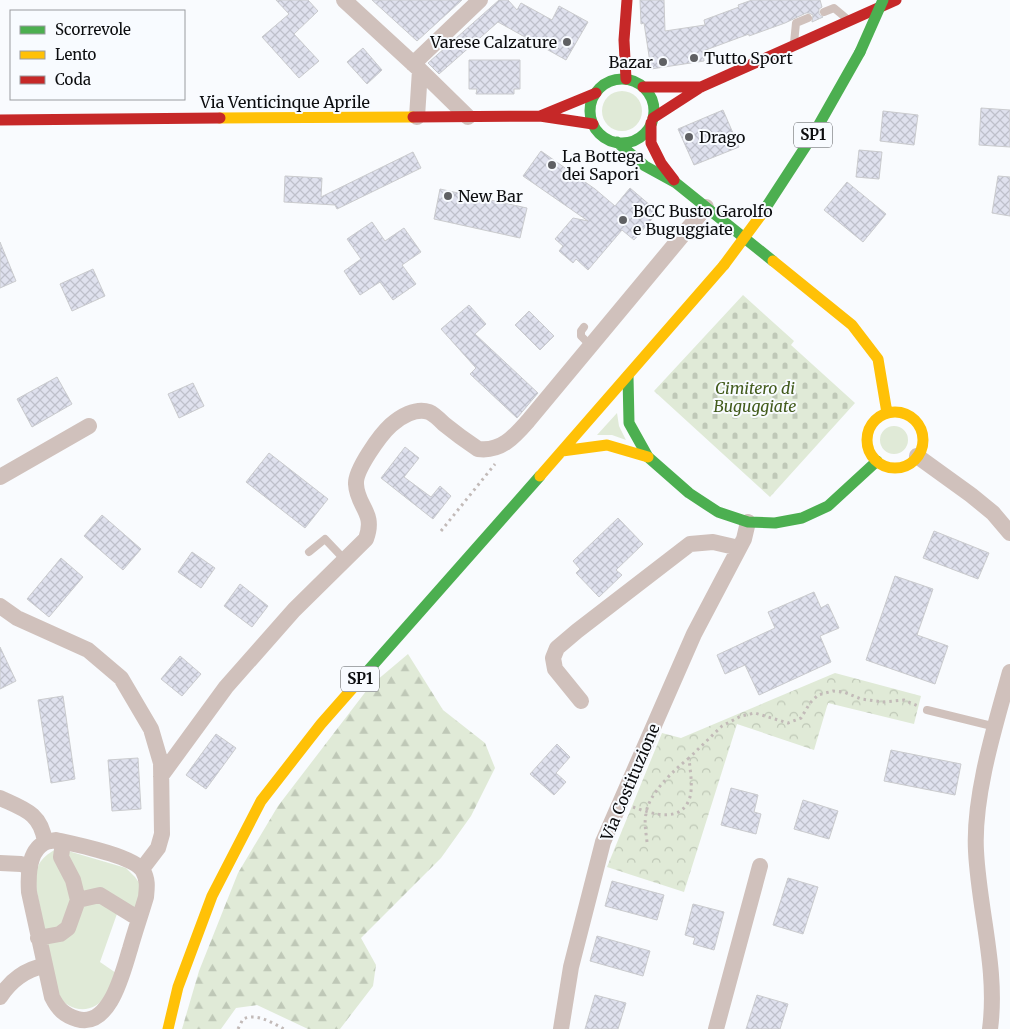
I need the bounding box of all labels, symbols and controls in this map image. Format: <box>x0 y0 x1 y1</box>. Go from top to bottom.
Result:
legend <box>10 10 185 100</box>
text: Scorrevole <box>55 20 131 39</box>
place label: Varese Calzature <box>429 32 557 52</box>
marker: Varese Calzature <box>561 36 573 48</box>
text: Lento <box>55 45 97 64</box>
place label: Tutto Sport <box>704 48 793 68</box>
place label: Bazar <box>608 52 653 72</box>
marker: Tutto Sport <box>688 52 700 64</box>
marker: Bazar <box>657 56 669 68</box>
text: Coda <box>55 70 91 89</box>
street label: Via Venticinque Aprile <box>199 92 370 112</box>
road number: SP1 <box>794 122 832 148</box>
place label: Drago <box>699 127 745 147</box>
marker: Drago <box>683 131 695 143</box>
place label: La Bottega dei Sapori <box>562 146 645 184</box>
marker: La Bottega dei Sapori <box>546 159 558 171</box>
place label: New Bar <box>458 186 523 206</box>
marker: New Bar <box>442 190 454 202</box>
place label: BCC Busto Garolfo e Buguggiate <box>633 201 773 239</box>
marker: BCC Busto Garolfo e Buguggiate <box>617 214 629 226</box>
park label: Cimitero di Buguggiate <box>713 378 797 416</box>
road number: SP1 <box>341 666 379 692</box>
street label: Via Costituzione <box>596 720 664 844</box>

